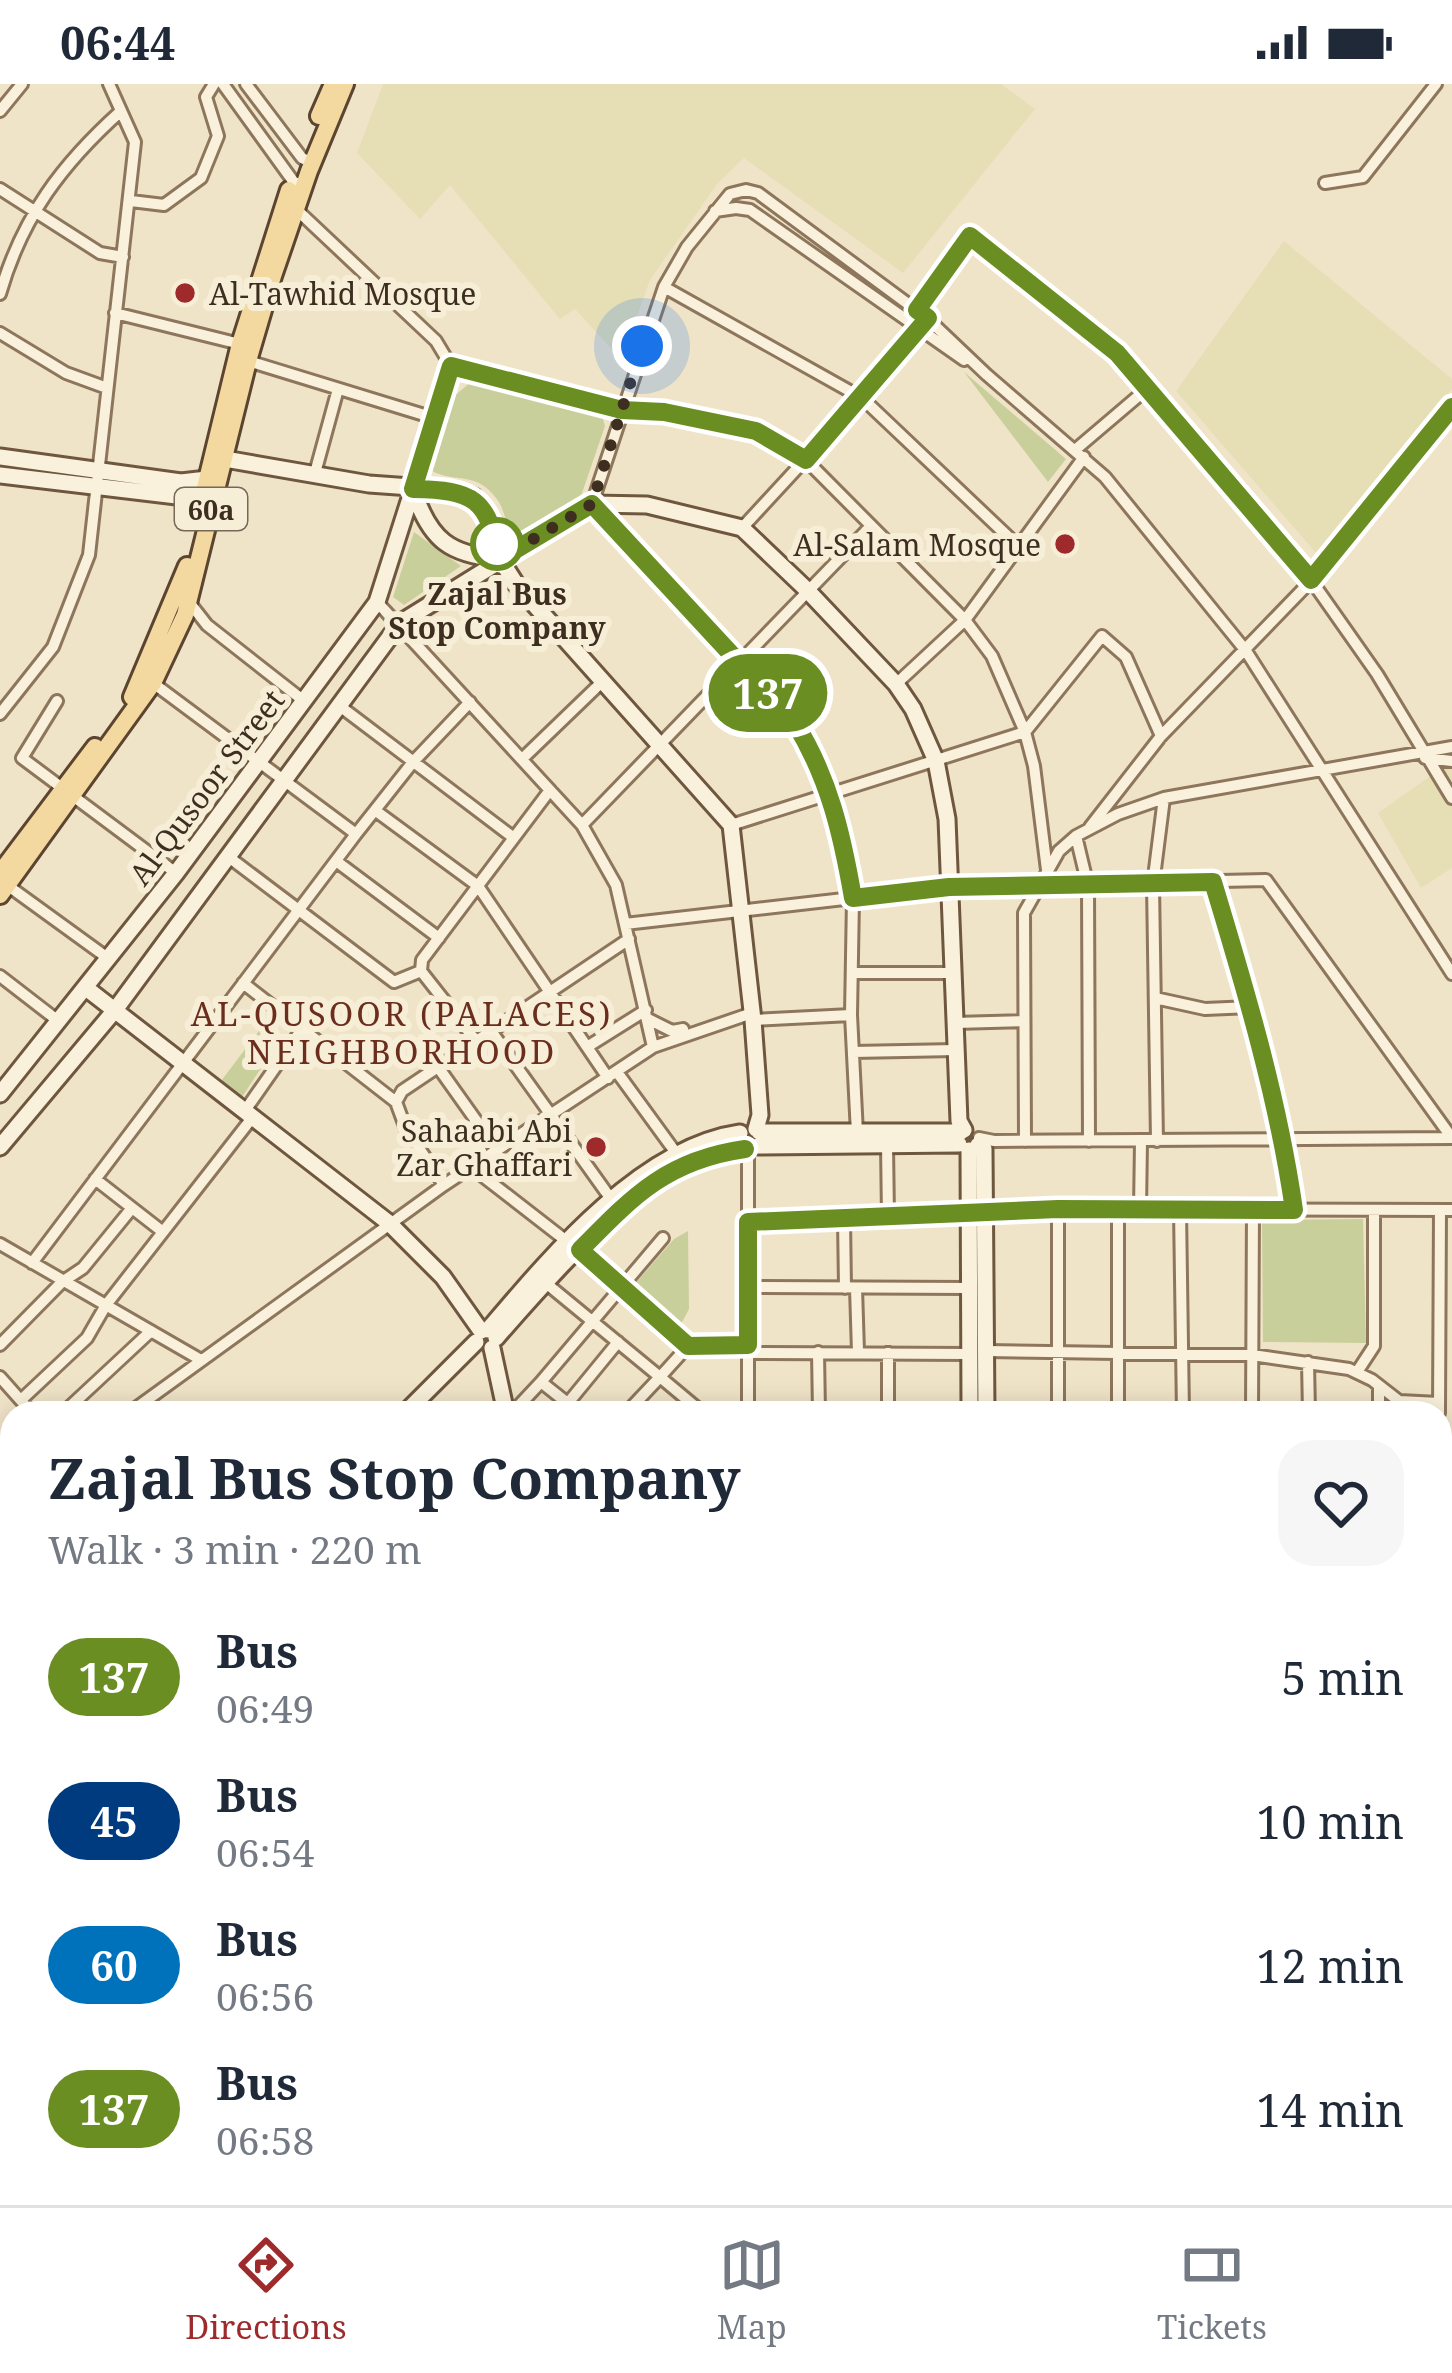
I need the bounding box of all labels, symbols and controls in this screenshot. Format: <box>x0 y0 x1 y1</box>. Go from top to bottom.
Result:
text: 06:44 <box>60 12 175 73</box>
place label: Al-Tawhid Mosque <box>209 273 476 314</box>
marker: Al-Tawhid Mosque <box>172 280 198 306</box>
your location <box>612 316 672 376</box>
road number: 60a <box>175 488 247 530</box>
marker: Zajal Bus Stop Company <box>472 519 522 569</box>
place label: Al-Salam Mosque <box>793 524 1041 565</box>
marker: Al-Salam Mosque <box>1052 531 1078 557</box>
place label: Zajal Bus Stop Company <box>388 573 606 648</box>
line badge: 137 <box>699 654 837 732</box>
text: 137 <box>732 664 804 721</box>
street label: Al-Qusoor Street <box>119 681 293 893</box>
district label: AL-QUSOOR (PALACES) NEIGHBORHOOD <box>191 991 613 1074</box>
place label: Sahaabi Abi Zar Ghaffari <box>396 1110 572 1185</box>
marker: Sahaabi Abi Zar Ghaffari <box>583 1134 609 1160</box>
text: Zajal Bus Stop Company <box>48 1438 740 1516</box>
button: heart <box>1278 1440 1404 1566</box>
text: Walk · 3 min · 220 m <box>48 1522 422 1575</box>
text: Bus <box>216 1620 298 1681</box>
text: 5 min <box>1281 1647 1404 1708</box>
text: 137 <box>78 1648 150 1705</box>
text: 06:49 <box>216 1681 314 1734</box>
text: Bus <box>216 1764 298 1825</box>
text: 10 min <box>1256 1791 1404 1852</box>
text: 45 <box>90 1792 138 1849</box>
text: 06:54 <box>216 1825 314 1878</box>
text: Bus <box>216 1908 298 1969</box>
text: 12 min <box>1256 1935 1404 1996</box>
text: 60 <box>90 1936 138 1993</box>
text: 06:56 <box>216 1969 314 2022</box>
text: Bus <box>216 2052 298 2113</box>
text: 14 min <box>1256 2079 1404 2140</box>
text: 137 <box>78 2080 150 2137</box>
text: 06:58 <box>216 2113 314 2166</box>
tab: Directions <box>185 2232 347 2349</box>
tab: Map <box>717 2232 787 2349</box>
tab: Tickets <box>1157 2232 1267 2349</box>

